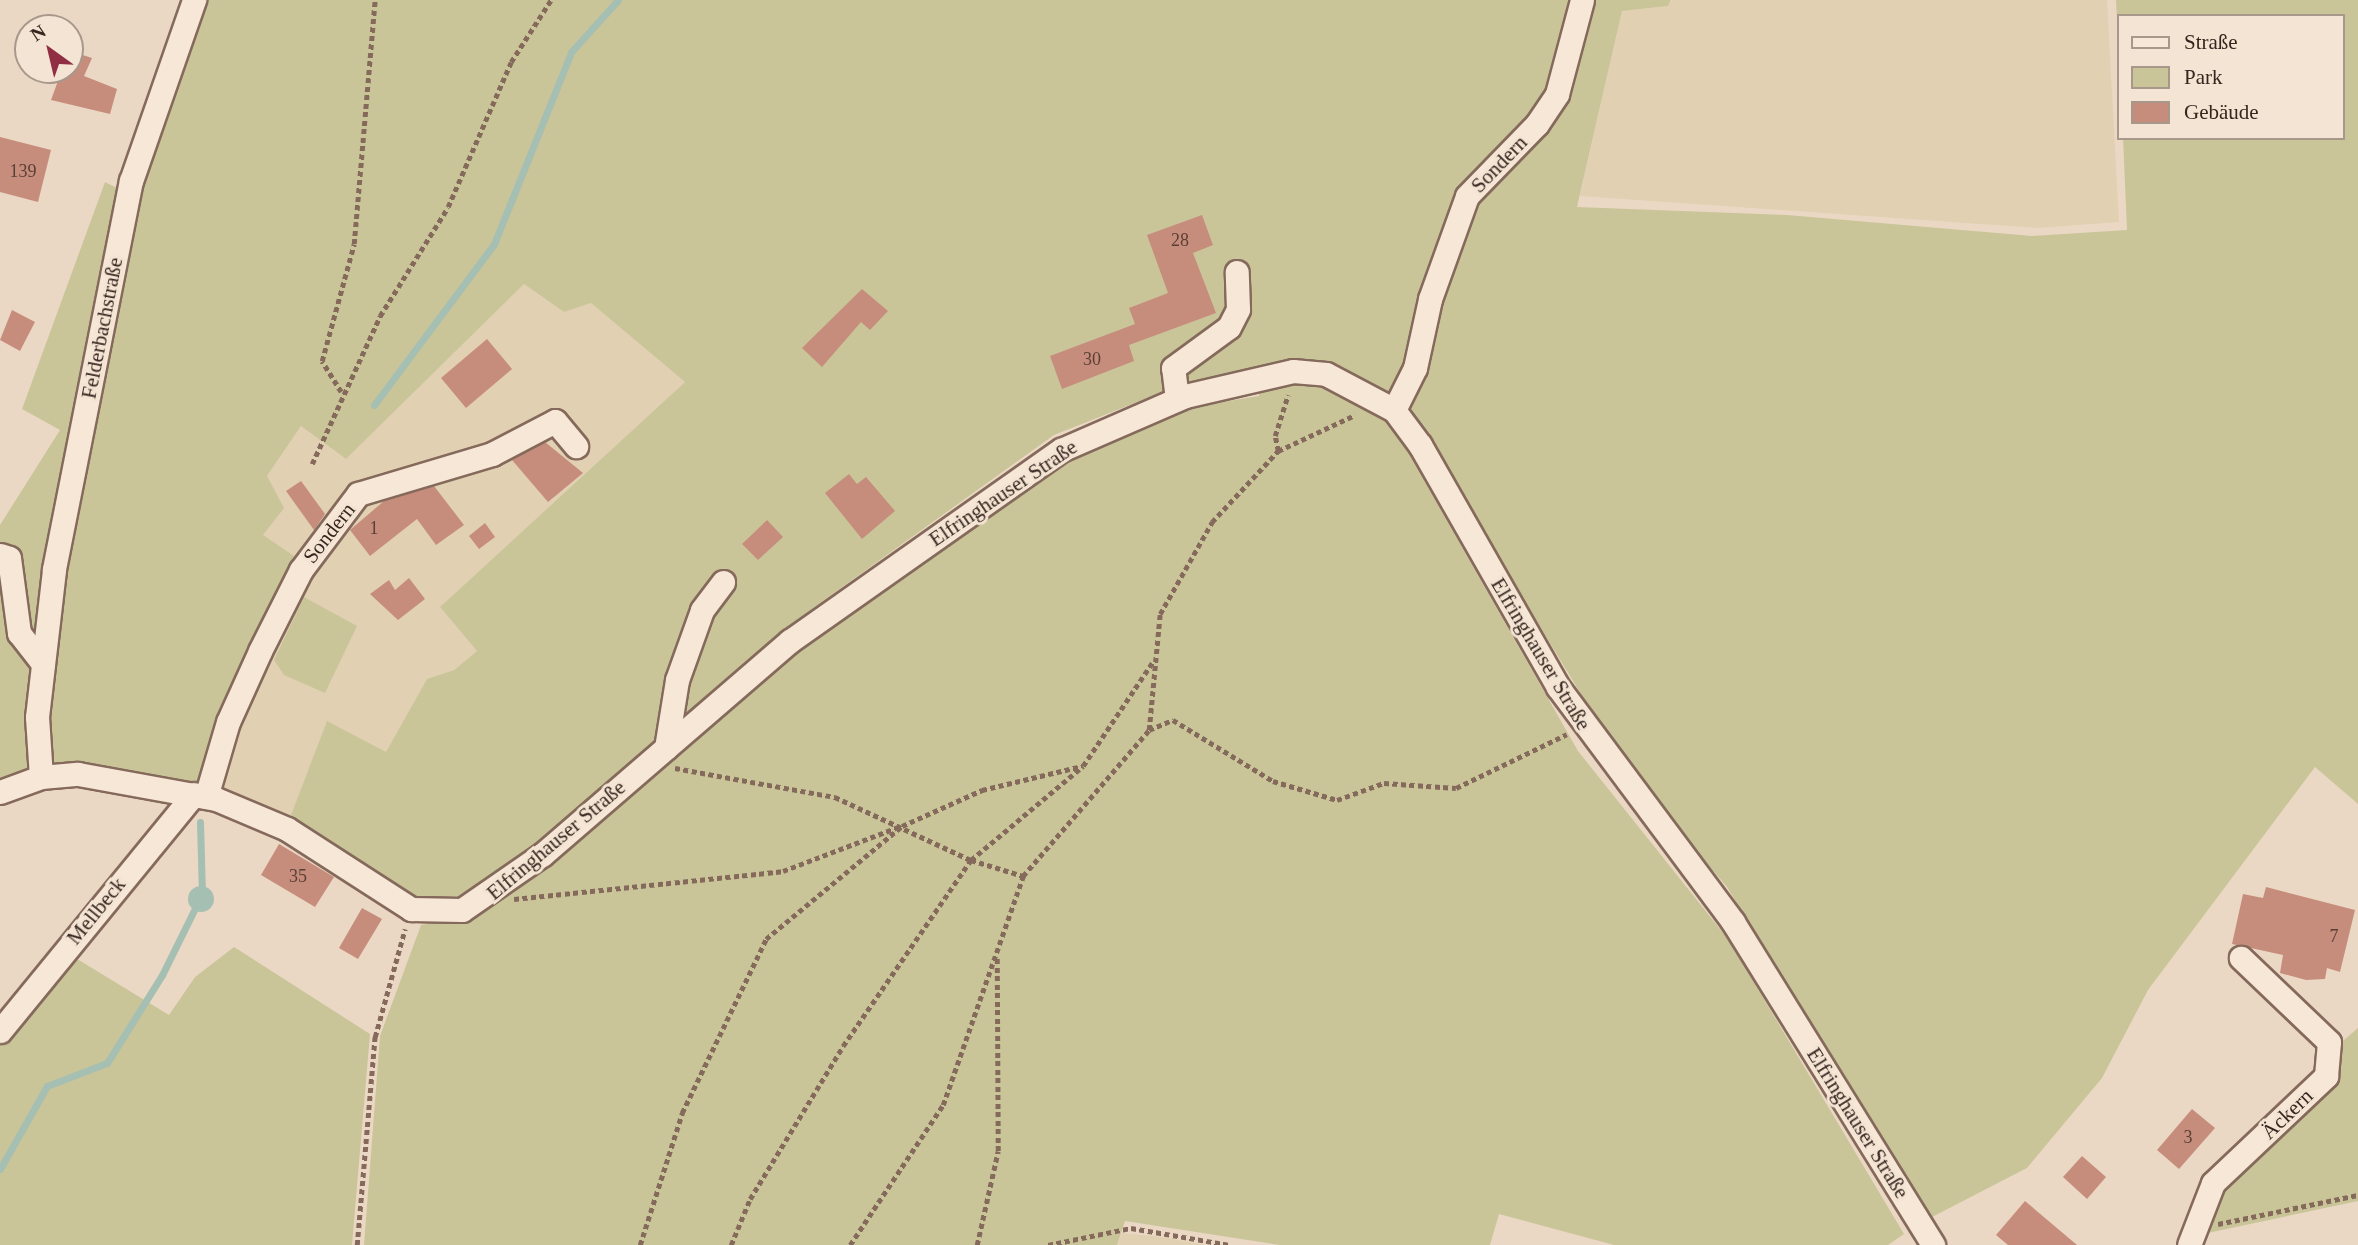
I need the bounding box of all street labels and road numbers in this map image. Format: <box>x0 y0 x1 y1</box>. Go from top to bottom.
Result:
street label: Sondern <box>1466 130 1532 198</box>
street label: Felderbachstraße <box>76 255 128 401</box>
street label: Elfringhauser Straße <box>924 434 1082 552</box>
street label: Sondern <box>298 498 360 568</box>
street label: Elfringhauser Straße <box>1486 573 1596 735</box>
street label: Elfringhauser Straße <box>482 775 630 905</box>
street label: Mellbeck <box>61 872 131 950</box>
street label: Elfringhauser Straße <box>1801 1043 1915 1203</box>
street label: Äckern <box>2256 1083 2318 1145</box>

